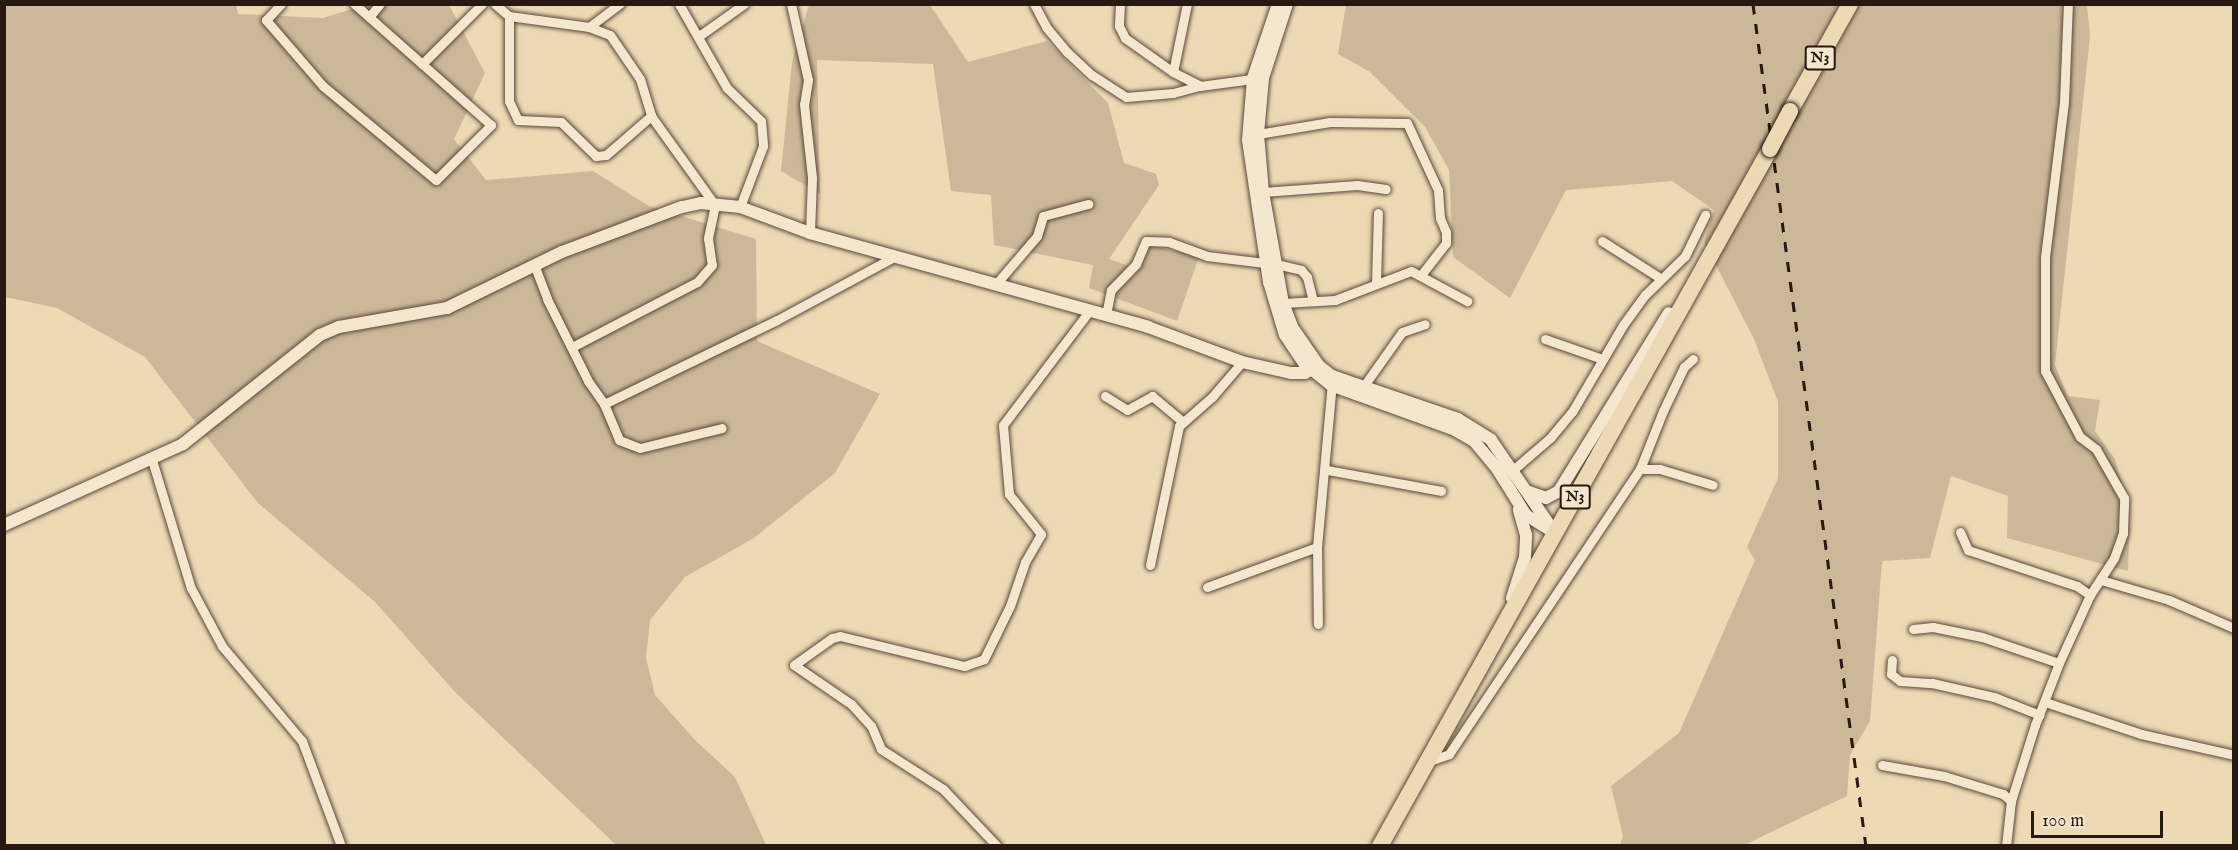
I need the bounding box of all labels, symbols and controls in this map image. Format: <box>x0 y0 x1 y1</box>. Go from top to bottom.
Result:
road number: N3 <box>1804 46 1836 70</box>
road number: N3 <box>1558 485 1592 509</box>
scale bar <box>2034 799 2166 837</box>
text: 100 m <box>2042 810 2084 833</box>

